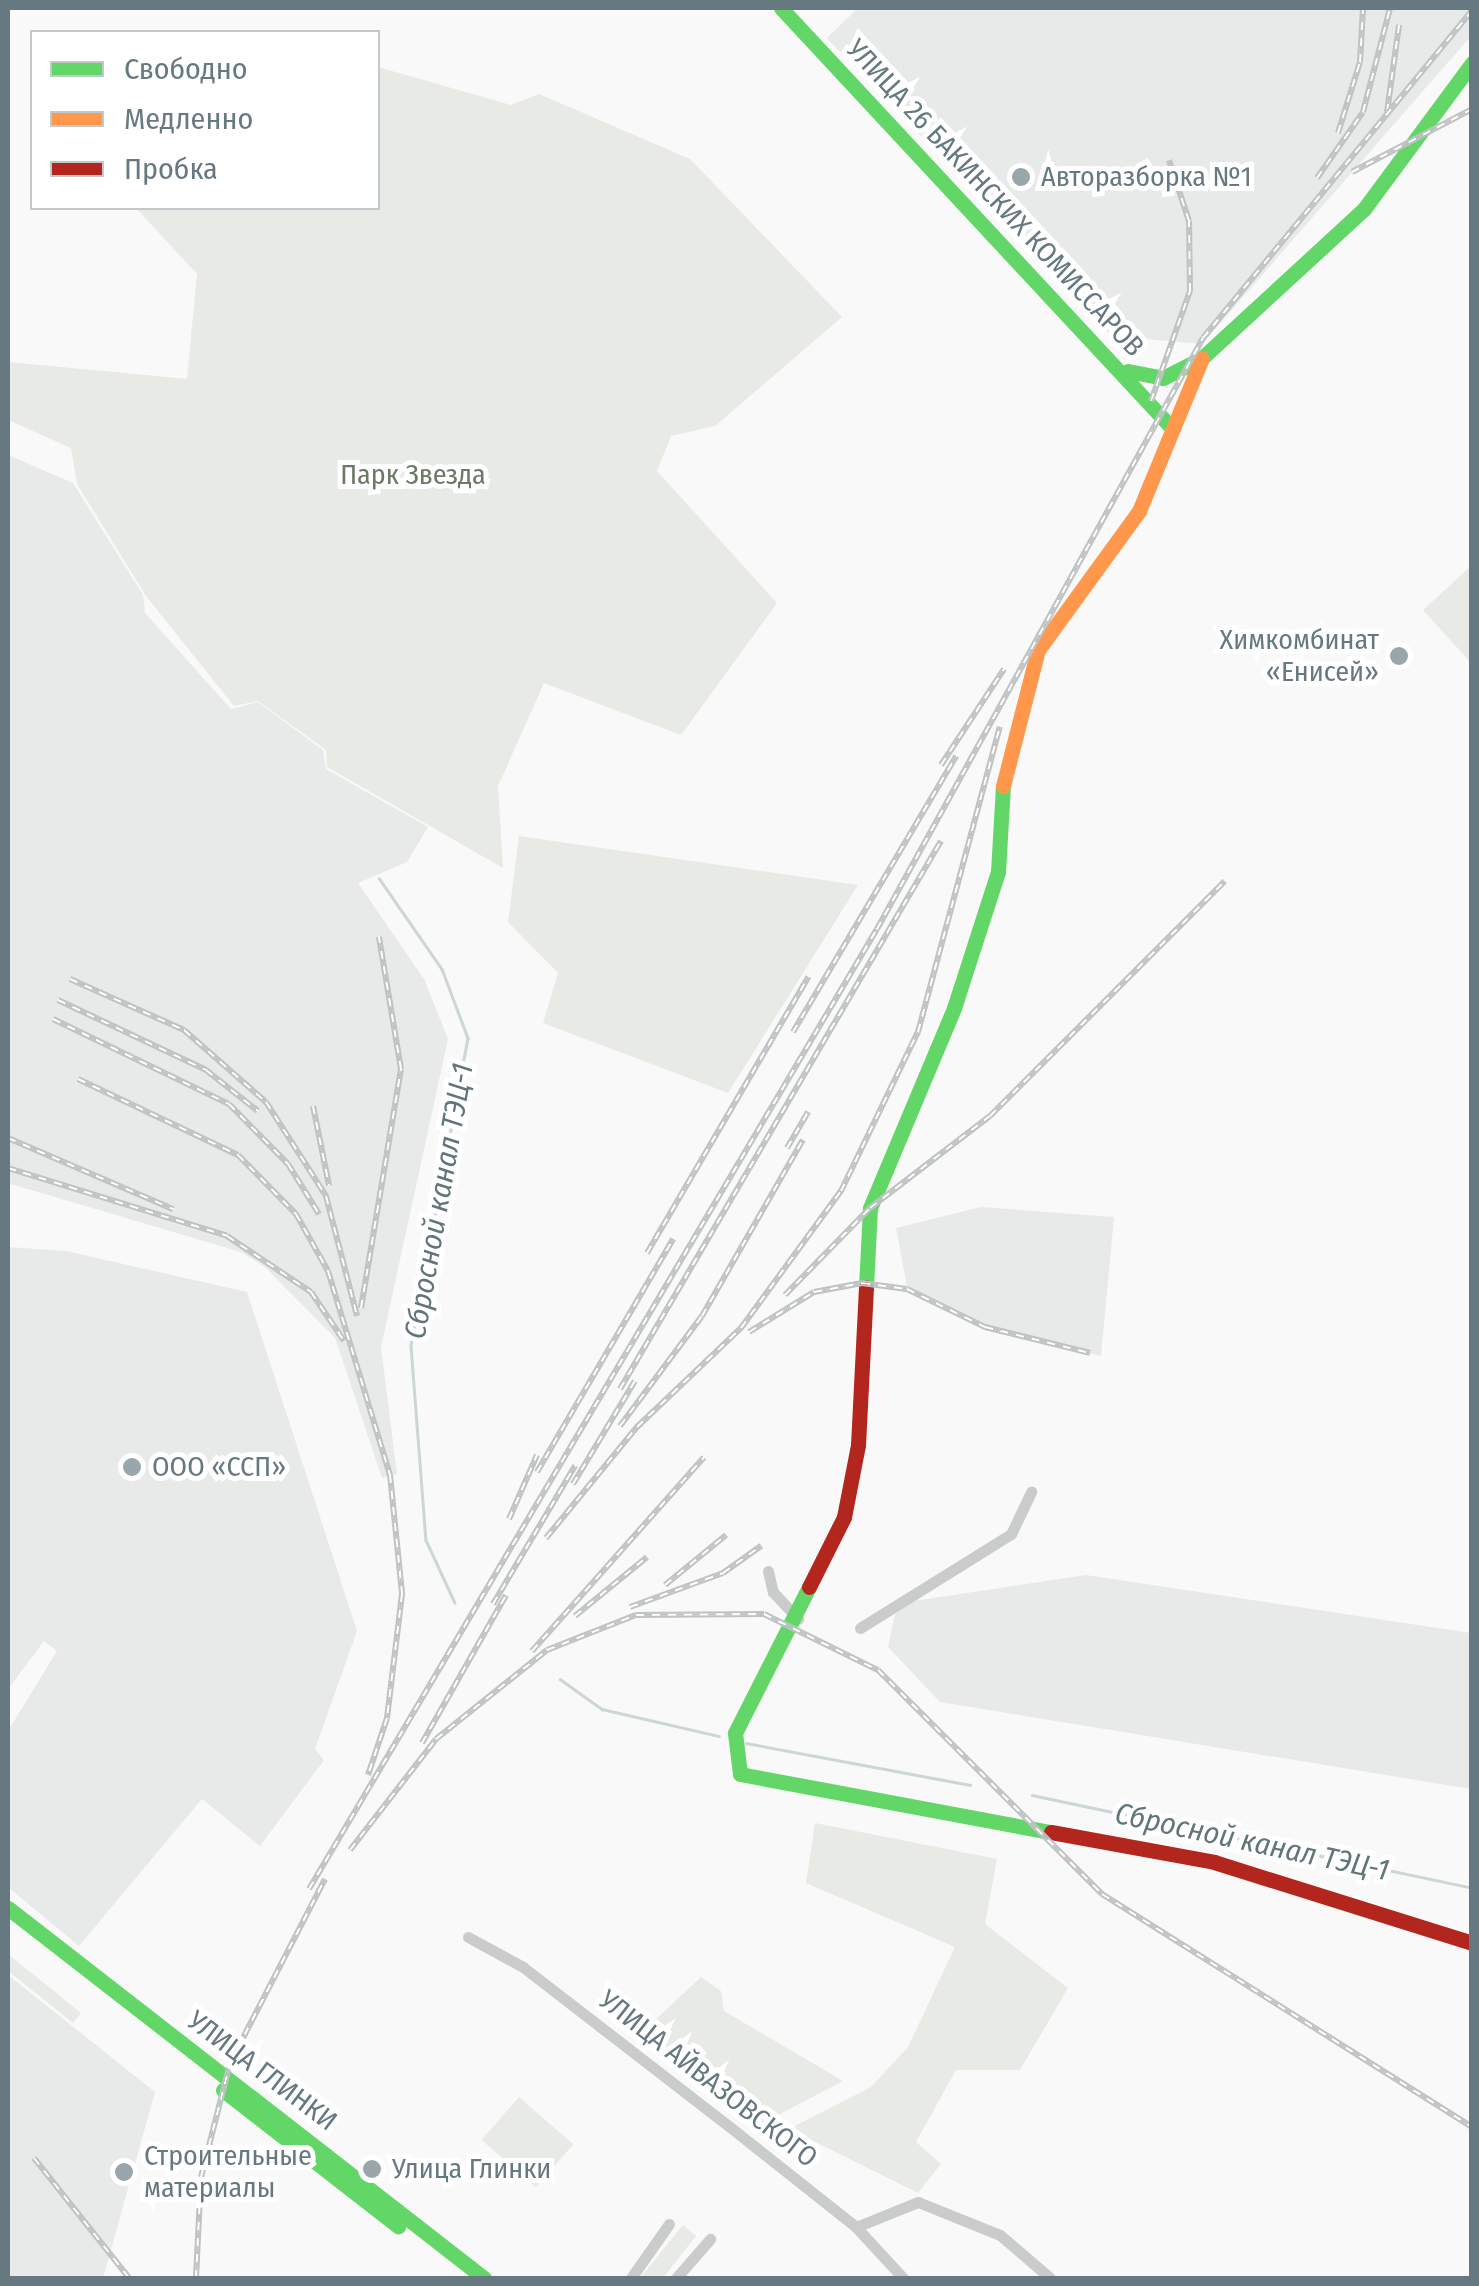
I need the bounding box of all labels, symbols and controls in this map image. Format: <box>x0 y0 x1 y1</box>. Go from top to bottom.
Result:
legend <box>30 30 380 210</box>
street label: УЛИЦА 26 БАКИНСКИХ КОМИССАРОВ <box>839 33 1151 363</box>
text: Свободно <box>124 51 247 87</box>
text: Медленно <box>124 101 253 137</box>
text: Пробка <box>124 151 218 187</box>
place label: Авторазборка №1 <box>1041 160 1252 194</box>
marker: Авторазборка №1 <box>1010 166 1032 188</box>
park label: Парк Звезда <box>340 458 486 492</box>
place label: Химкомбинат «Енисей» <box>1220 623 1379 689</box>
marker: Химкомбинат «Енисей» <box>1388 645 1410 667</box>
water label: Сбросной канал ТЭЦ-1 <box>397 1060 481 1342</box>
place label: ООО «ССП» <box>152 1450 286 1484</box>
marker: ООО «ССП» <box>121 1456 143 1478</box>
water label: Сбросной канал ТЭЦ-1 <box>1112 1795 1392 1889</box>
street label: УЛИЦА АЙВАЗОВСКОГО <box>592 1983 824 2175</box>
street label: УЛИЦА ГЛИНКИ <box>181 2004 343 2138</box>
place label: Строительные материалы <box>144 2139 312 2205</box>
place label: Улица Глинки <box>392 2152 551 2186</box>
marker: Улица Глинки <box>361 2158 383 2180</box>
marker: Строительные материалы <box>113 2161 135 2183</box>

